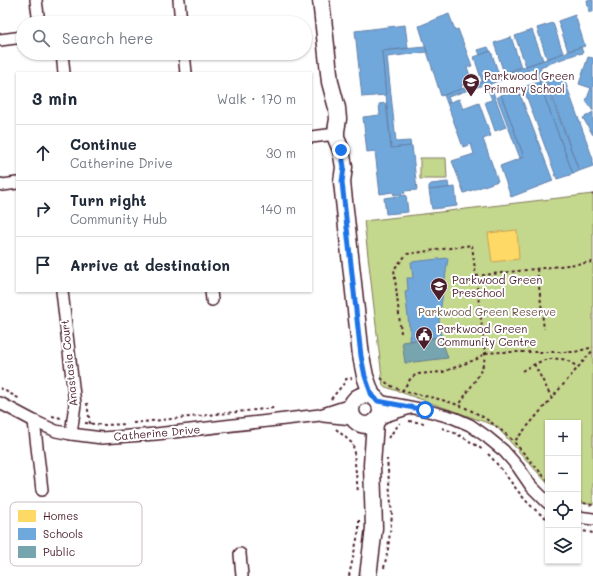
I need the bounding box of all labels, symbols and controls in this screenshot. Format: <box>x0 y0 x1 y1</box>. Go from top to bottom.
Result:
search box <box>16 16 312 60</box>
icon: search <box>30 27 52 49</box>
text: Search here <box>62 28 153 48</box>
place label: Parkwood Green Primary School <box>484 68 574 96</box>
school or university icon: Parkwood Green Primary School <box>461 72 481 97</box>
text: 3 min <box>32 87 77 109</box>
text: Walk · 170 m <box>217 90 296 107</box>
text: Continue <box>70 134 137 154</box>
route end <box>332 141 350 159</box>
icon: ahead <box>32 142 54 164</box>
text: 30 m <box>266 144 296 161</box>
text: Catherine Drive <box>70 154 173 171</box>
text: Turn right <box>70 190 147 210</box>
icon: right <box>32 198 54 220</box>
text: 140 m <box>260 200 296 217</box>
text: Community Hub <box>70 210 167 227</box>
icon: arrive <box>32 254 54 276</box>
text: Arrive at destination <box>70 255 230 275</box>
place label: Parkwood Green Preschool <box>452 272 542 300</box>
school or university icon: Parkwood Green Preschool <box>429 276 449 301</box>
park label: Parkwood Green Reserve <box>418 304 556 319</box>
street label: Anastasia Court <box>56 319 81 407</box>
place label: Parkwood Green Community Centre <box>437 321 537 349</box>
public building icon: Parkwood Green Community Centre <box>414 325 434 350</box>
route start <box>416 401 434 419</box>
map controls <box>545 420 581 564</box>
button: + <box>545 420 581 456</box>
street label: Catherine Drive <box>113 421 201 444</box>
button: − <box>545 456 581 492</box>
button: locate <box>545 492 581 528</box>
legend <box>10 502 142 566</box>
text: Homes <box>43 508 78 523</box>
text: Schools <box>43 526 83 541</box>
button: layers <box>545 528 581 564</box>
text: Public <box>43 544 75 559</box>

